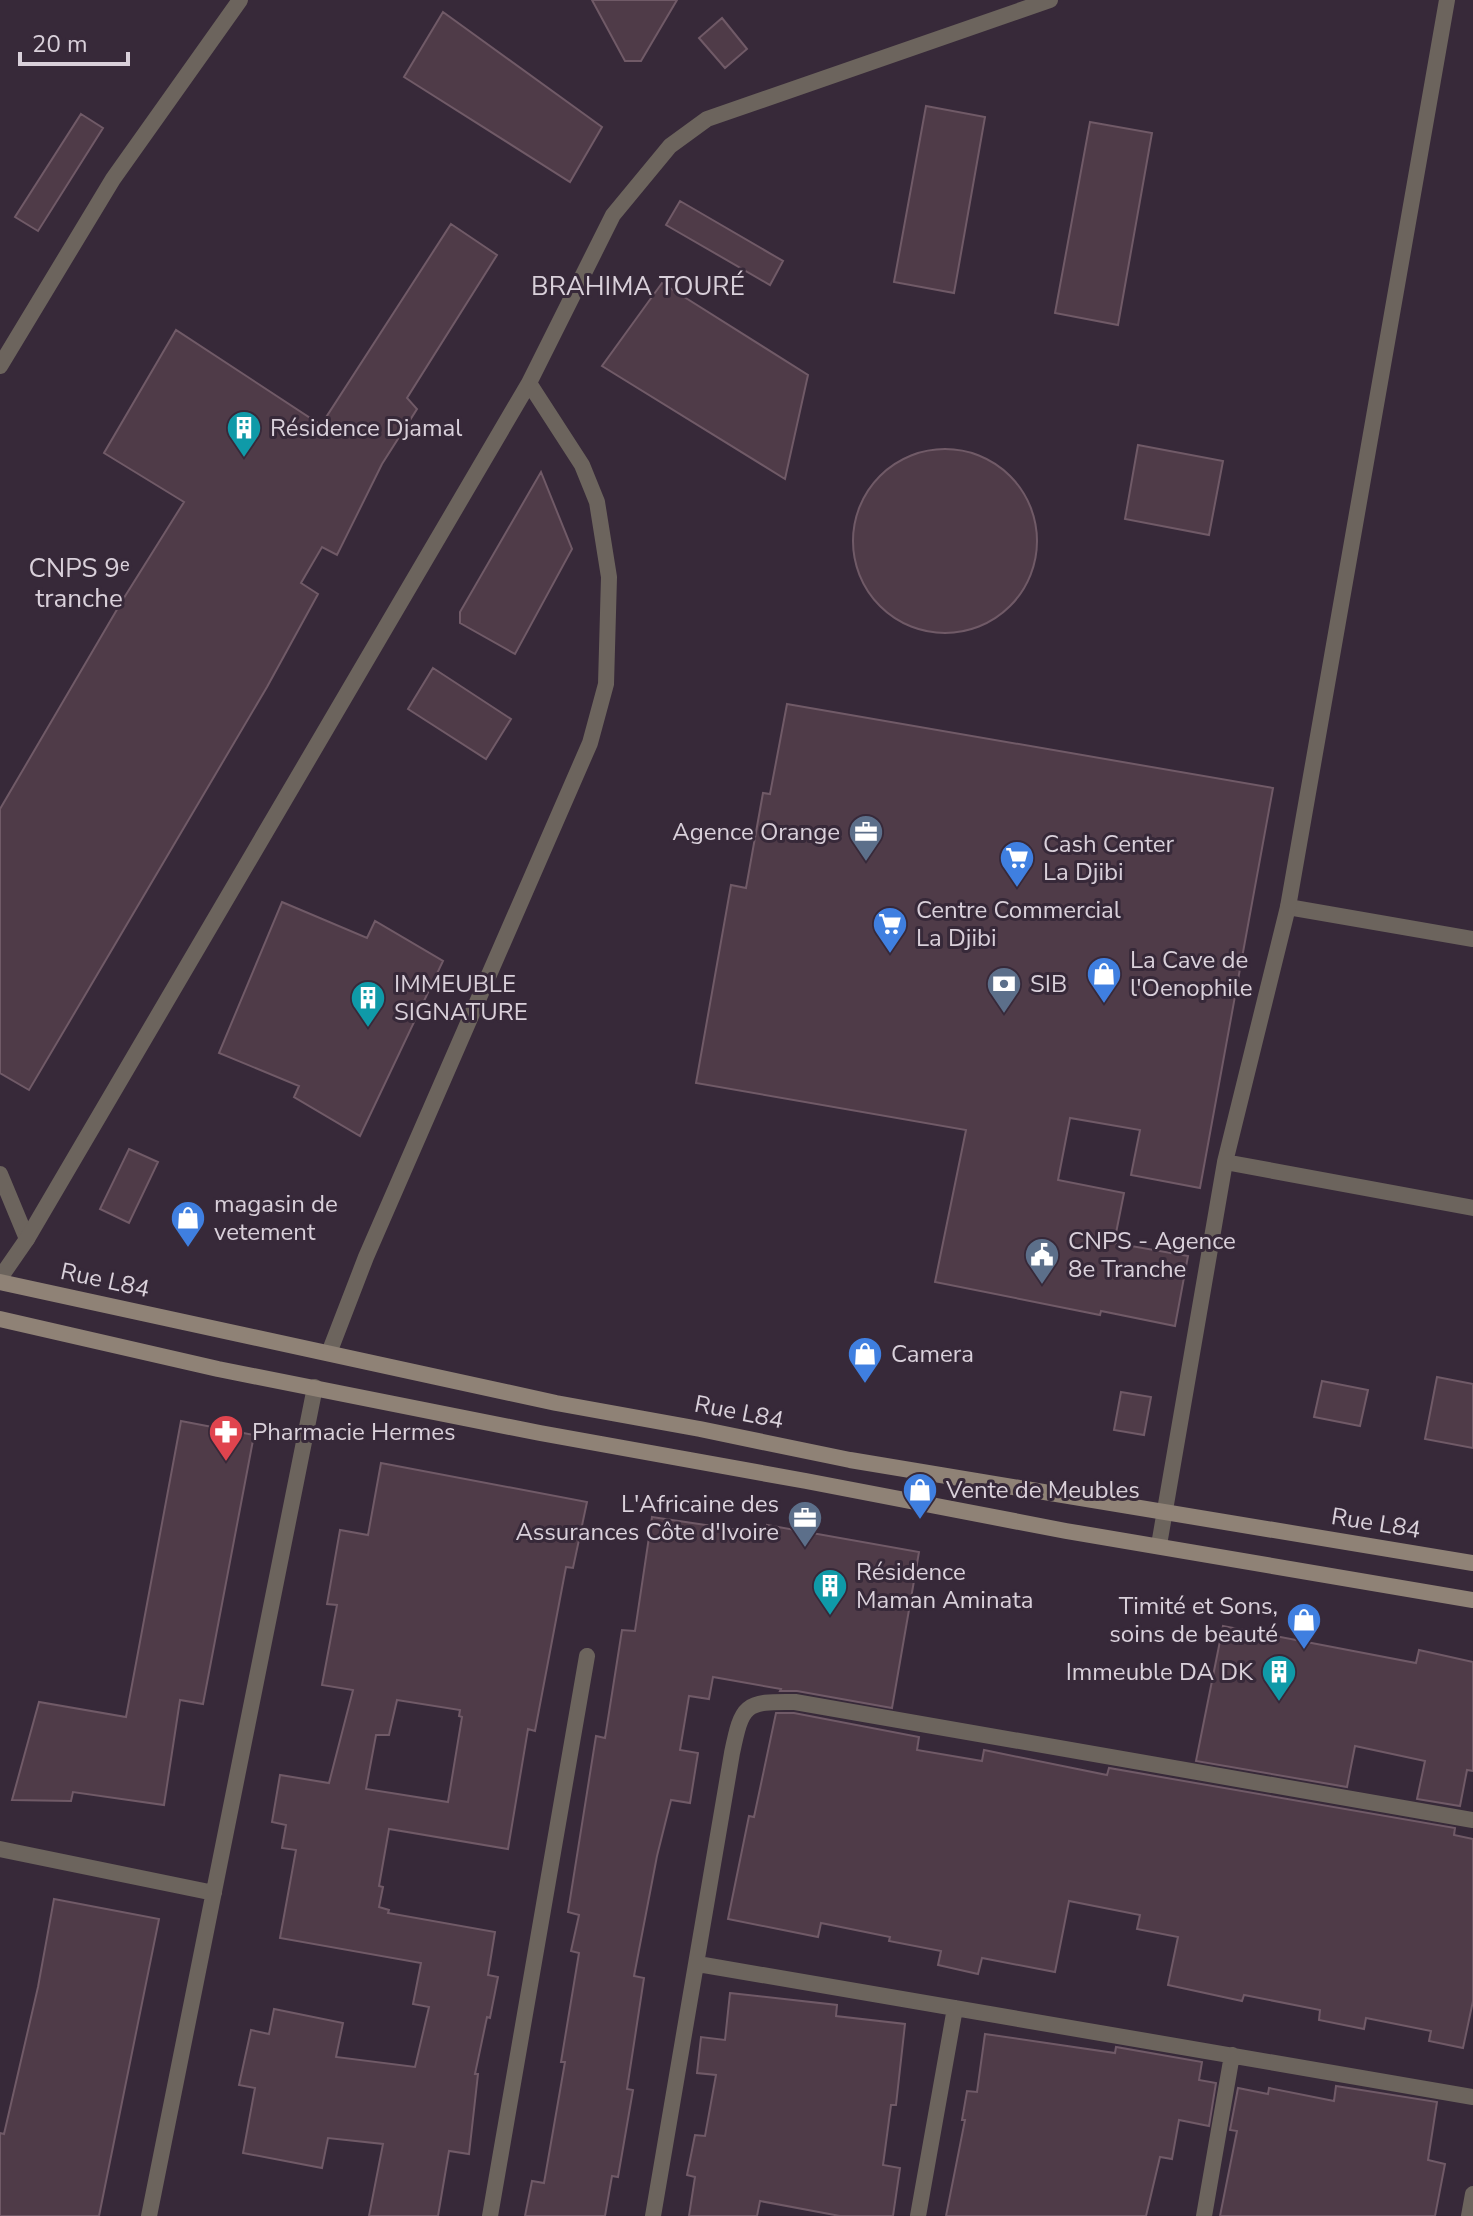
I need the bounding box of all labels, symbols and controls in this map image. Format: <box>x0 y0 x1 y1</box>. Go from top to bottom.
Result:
scale bar <box>20 16 128 66</box>
text: 20 m <box>32 28 88 60</box>
district label: BRAHIMA TOURÉ <box>531 269 745 304</box>
building icon: Résidence Djamal <box>225 409 263 459</box>
place label: Résidence Djamal <box>270 412 462 444</box>
district label: CNPS 9ᵉ tranche <box>28 551 130 616</box>
office icon: Agence Orange <box>847 813 885 863</box>
place label: Agence Orange <box>672 816 840 848</box>
place label: Cash Center La Djibi <box>1043 828 1175 888</box>
supermarket icon: Cash Center La Djibi <box>998 839 1036 889</box>
place label: Centre Commercial La Djibi <box>916 894 1121 954</box>
supermarket icon: Centre Commercial La Djibi <box>871 905 909 955</box>
place label: La Cave de l'Oenophile <box>1130 944 1253 1004</box>
shop icon: La Cave de l'Oenophile <box>1085 955 1123 1005</box>
bank icon: SIB <box>985 965 1023 1015</box>
place label: IMMEUBLE SIGNATURE <box>394 968 528 1028</box>
place label: SIB <box>1030 968 1067 1000</box>
building icon: IMMEUBLE SIGNATURE <box>349 979 387 1029</box>
place label: magasin de vetement <box>214 1188 338 1248</box>
shop icon: magasin de vetement <box>169 1199 207 1249</box>
place label: CNPS - Agence 8e Tranche <box>1068 1225 1236 1285</box>
public building icon: CNPS - Agence 8e Tranche <box>1023 1236 1061 1286</box>
street label: Rue L84 <box>58 1255 152 1305</box>
shop icon: Camera <box>846 1335 884 1385</box>
place label: Camera <box>891 1338 974 1370</box>
street label: Rue L84 <box>692 1388 786 1436</box>
pharmacy icon: Pharmacie Hermes <box>207 1413 245 1463</box>
place label: Pharmacie Hermes <box>252 1416 456 1448</box>
shop icon: Vente de Meubles <box>901 1471 939 1521</box>
place label: Vente de Meubles <box>945 1474 1140 1506</box>
place label: L'Africaine des Assurances Côte d'Ivoire <box>515 1488 779 1548</box>
office icon: L'Africaine des Assurances Côte d'Ivoire <box>786 1499 824 1549</box>
street label: Rue L84 <box>1329 1500 1423 1546</box>
place label: Résidence Maman Aminata <box>856 1556 1033 1616</box>
building icon: Résidence Maman Aminata <box>811 1567 849 1617</box>
place label: Timité et Sons, soins de beauté <box>1109 1590 1278 1650</box>
shop icon: Timité et Sons, soins de beauté <box>1285 1601 1323 1651</box>
building icon: Immeuble DA DK <box>1260 1653 1298 1703</box>
place label: Immeuble DA DK <box>1066 1656 1254 1688</box>

